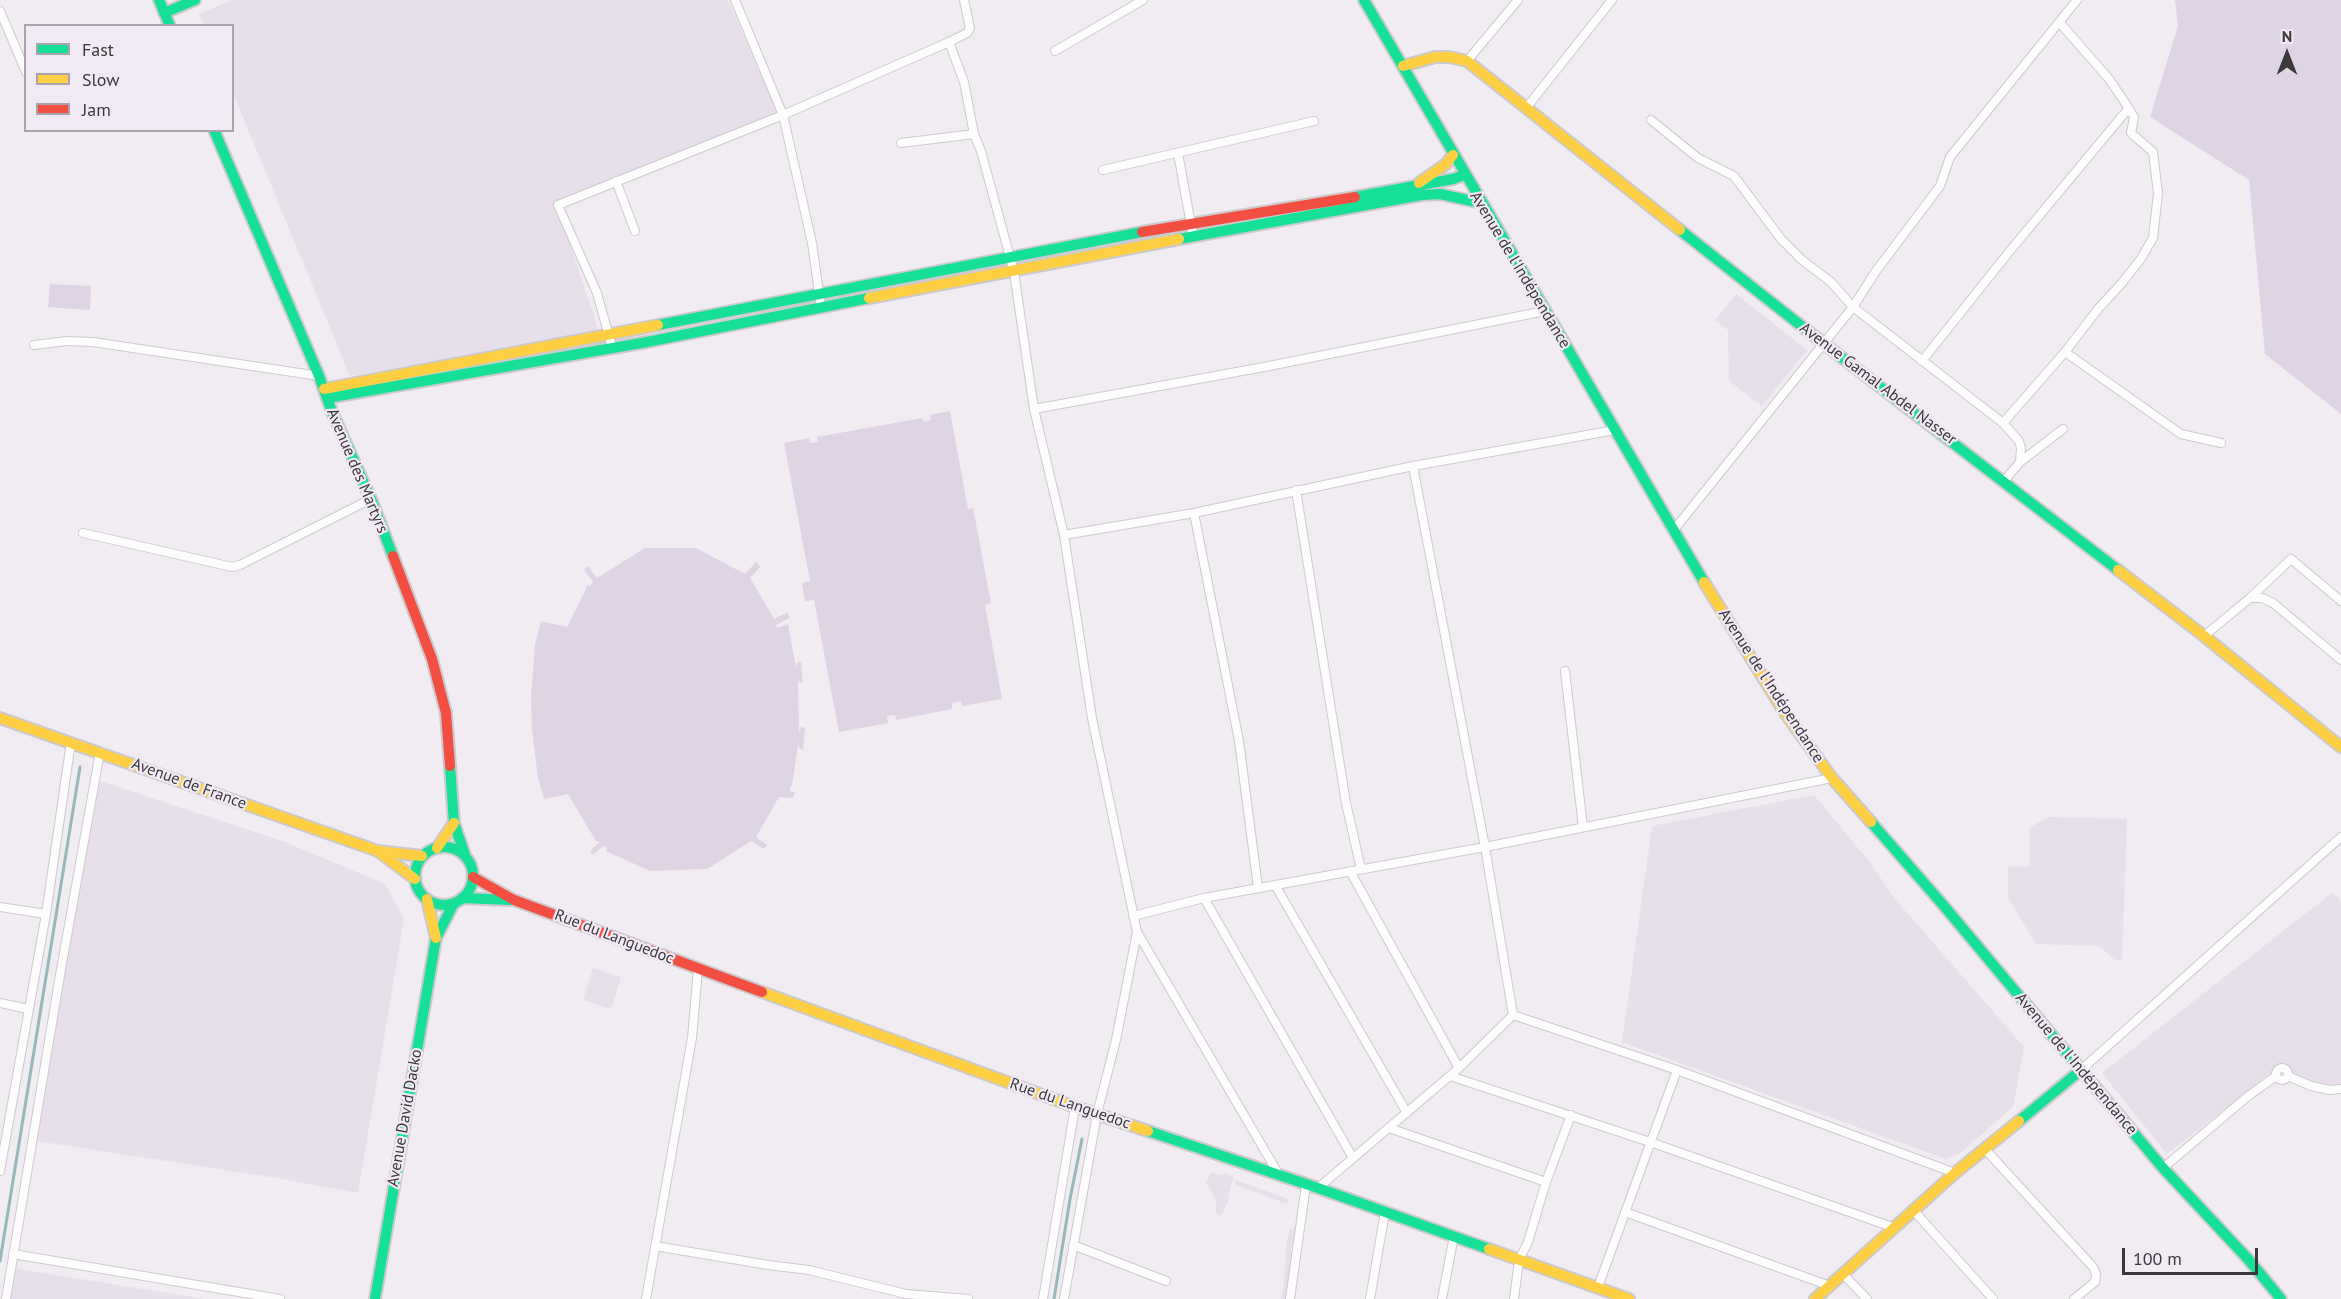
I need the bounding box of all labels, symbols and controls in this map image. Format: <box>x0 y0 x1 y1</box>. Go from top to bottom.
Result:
legend <box>24 24 234 132</box>
north arrow <box>2257 24 2317 84</box>
text: N <box>2282 26 2292 46</box>
text: Fast <box>82 38 114 61</box>
text: Slow <box>82 68 120 91</box>
text: Jam <box>82 98 111 121</box>
street label: Avenue de l'Indépendance <box>1466 188 1574 352</box>
street label: Avenue Gamal Abdel Nasser <box>1796 319 1960 449</box>
street label: Avenue des Martyrs <box>322 406 392 536</box>
street label: Avenue de l'Indépendance <box>1714 606 1828 766</box>
street label: Avenue de France <box>129 754 249 814</box>
street label: Rue du Languedoc <box>552 905 676 969</box>
street label: Avenue de l'Indépendance <box>2011 989 2141 1139</box>
street label: Avenue David Dacko <box>383 1048 427 1188</box>
street label: Rue du Languedoc <box>1007 1074 1133 1134</box>
scale bar <box>2125 1236 2262 1274</box>
text: 100 m <box>2133 1247 2182 1270</box>

